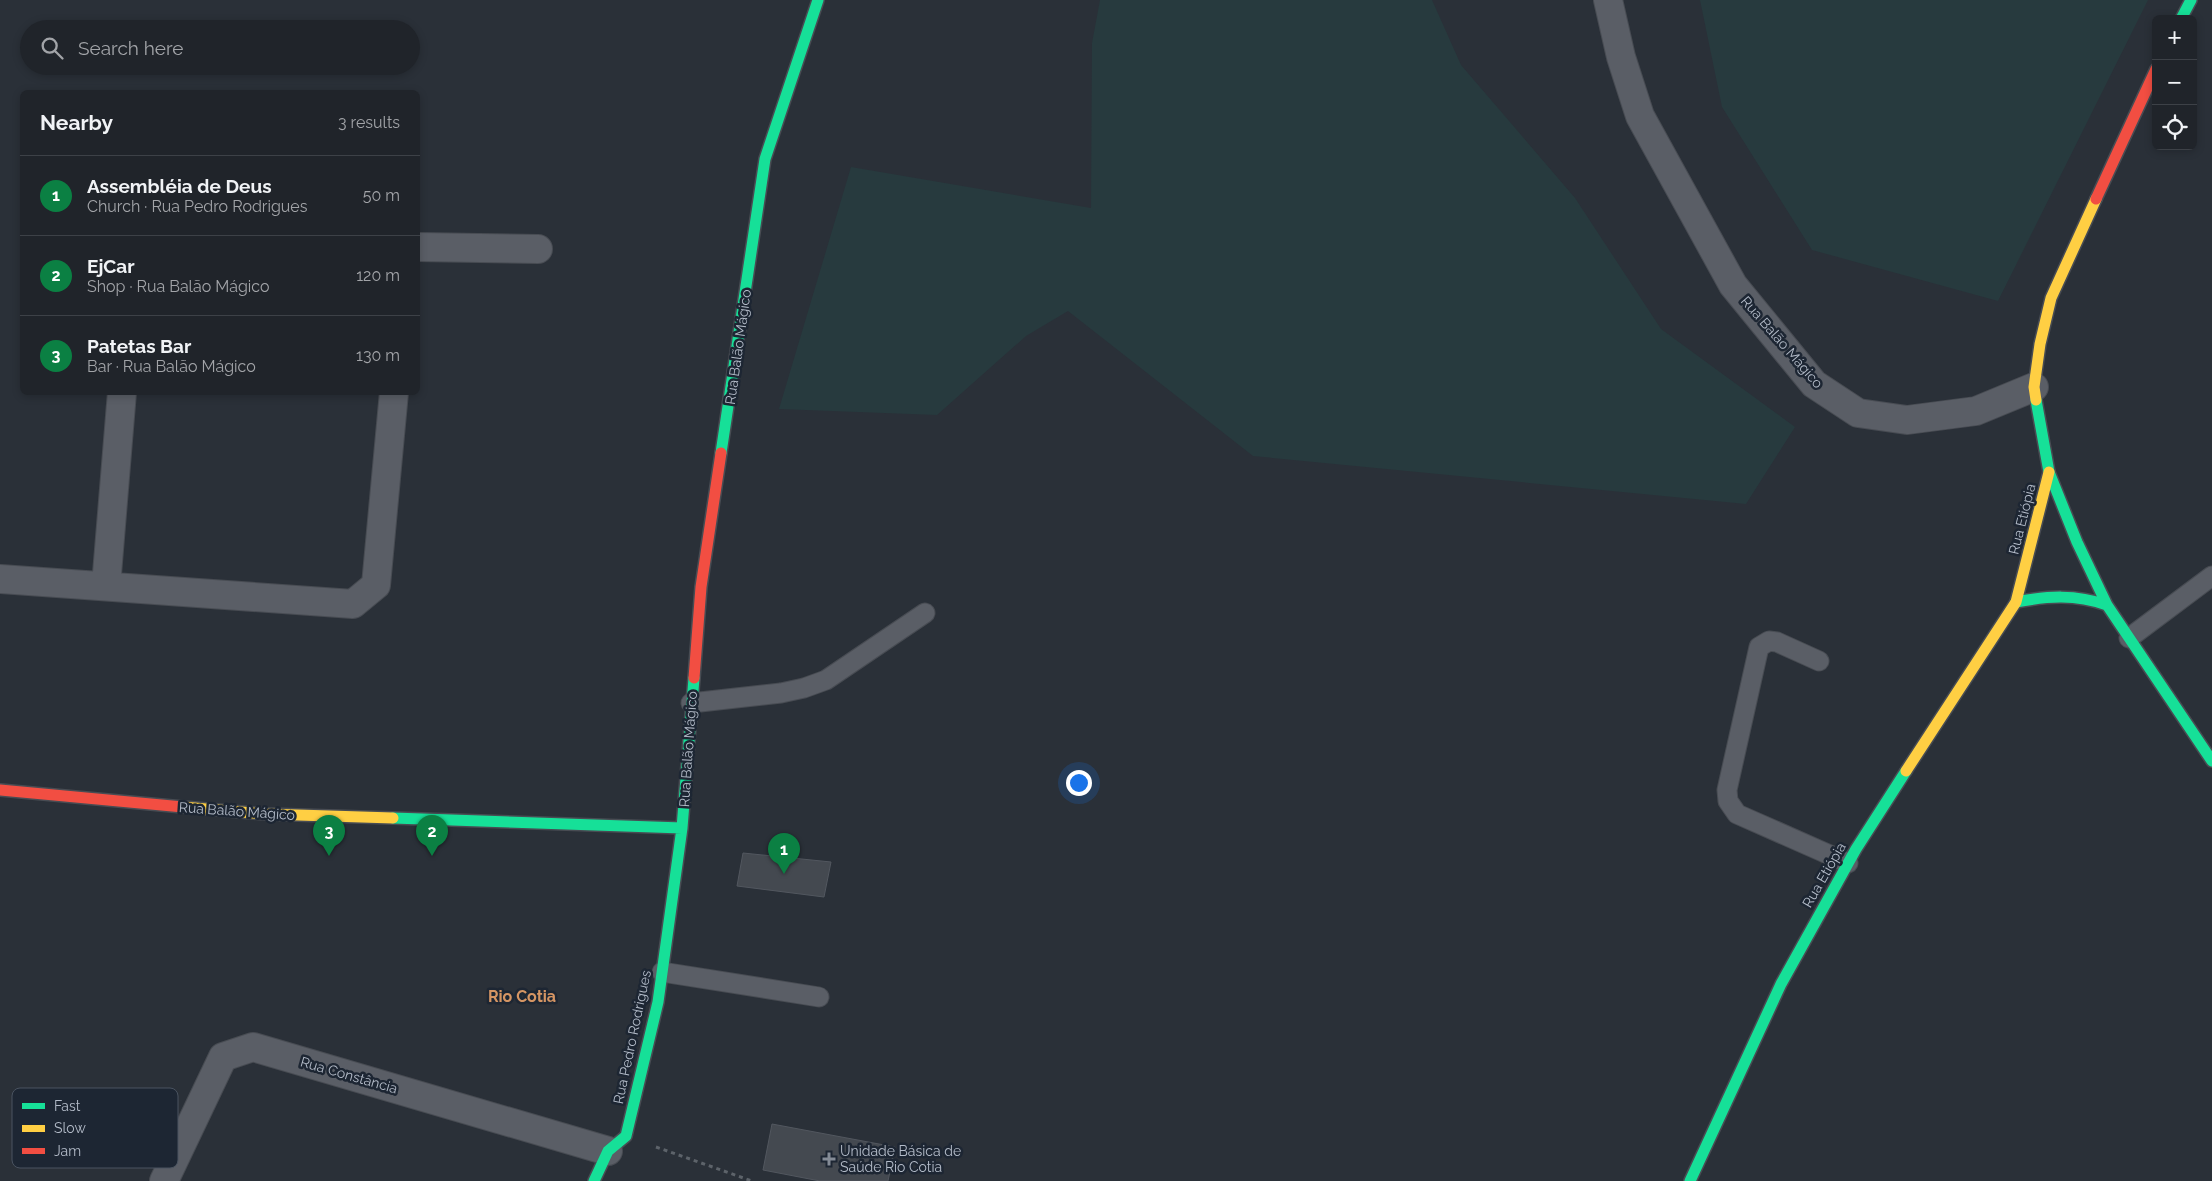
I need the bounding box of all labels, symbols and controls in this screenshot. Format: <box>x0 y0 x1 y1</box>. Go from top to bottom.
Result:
map controls <box>2152 15 2197 150</box>
button: + <box>2152 15 2197 60</box>
search box <box>20 20 420 75</box>
icon: search <box>38 34 66 62</box>
text: Search here <box>78 37 184 59</box>
button: − <box>2152 60 2197 105</box>
button: locate <box>2152 105 2197 150</box>
text: Nearby <box>40 110 113 135</box>
text: 3 results <box>338 113 400 132</box>
text: Assembléia de Deus <box>87 175 272 197</box>
text: 1 <box>52 186 60 205</box>
text: 50 m <box>363 186 400 205</box>
text: Church · Rua Pedro Rodrigues <box>87 197 307 216</box>
text: EjCar <box>87 255 135 277</box>
text: 2 <box>51 266 61 285</box>
text: 120 m <box>356 266 400 285</box>
text: Shop · Rua Balão Mágico <box>87 277 270 296</box>
street label: Rua Balão Mágico <box>722 288 754 406</box>
street label: Rua Balão Mágico <box>1738 293 1826 391</box>
text: Patetas Bar <box>87 335 191 357</box>
text: 3 <box>52 346 60 365</box>
text: 130 m <box>356 346 400 365</box>
text: Bar · Rua Balão Mágico <box>87 357 256 376</box>
street label: Rua Etiópia <box>2005 482 2039 556</box>
street label: Rua Balão Mágico <box>676 690 700 808</box>
your location <box>1066 770 1092 796</box>
street label: Rua Balão Mágico <box>178 799 296 823</box>
pin: 3 <box>313 815 345 856</box>
pin: 2 <box>416 815 448 856</box>
pin: 1 <box>768 833 800 874</box>
street label: Rua Etiópia <box>1799 840 1849 910</box>
street label: Rua Pedro Rodrigues <box>610 968 654 1105</box>
district label: Rio Cotia <box>488 987 556 1006</box>
street label: Rua Constância <box>299 1053 399 1097</box>
legend <box>12 1088 178 1168</box>
text: Fast <box>54 1098 81 1114</box>
text: Slow <box>54 1120 86 1136</box>
text: Jam <box>54 1143 81 1159</box>
place label: Unidade Básica de Saúde Rio Cotia <box>840 1143 961 1175</box>
marker: Unidade Básica de Saúde Rio Cotia <box>822 1152 836 1166</box>

